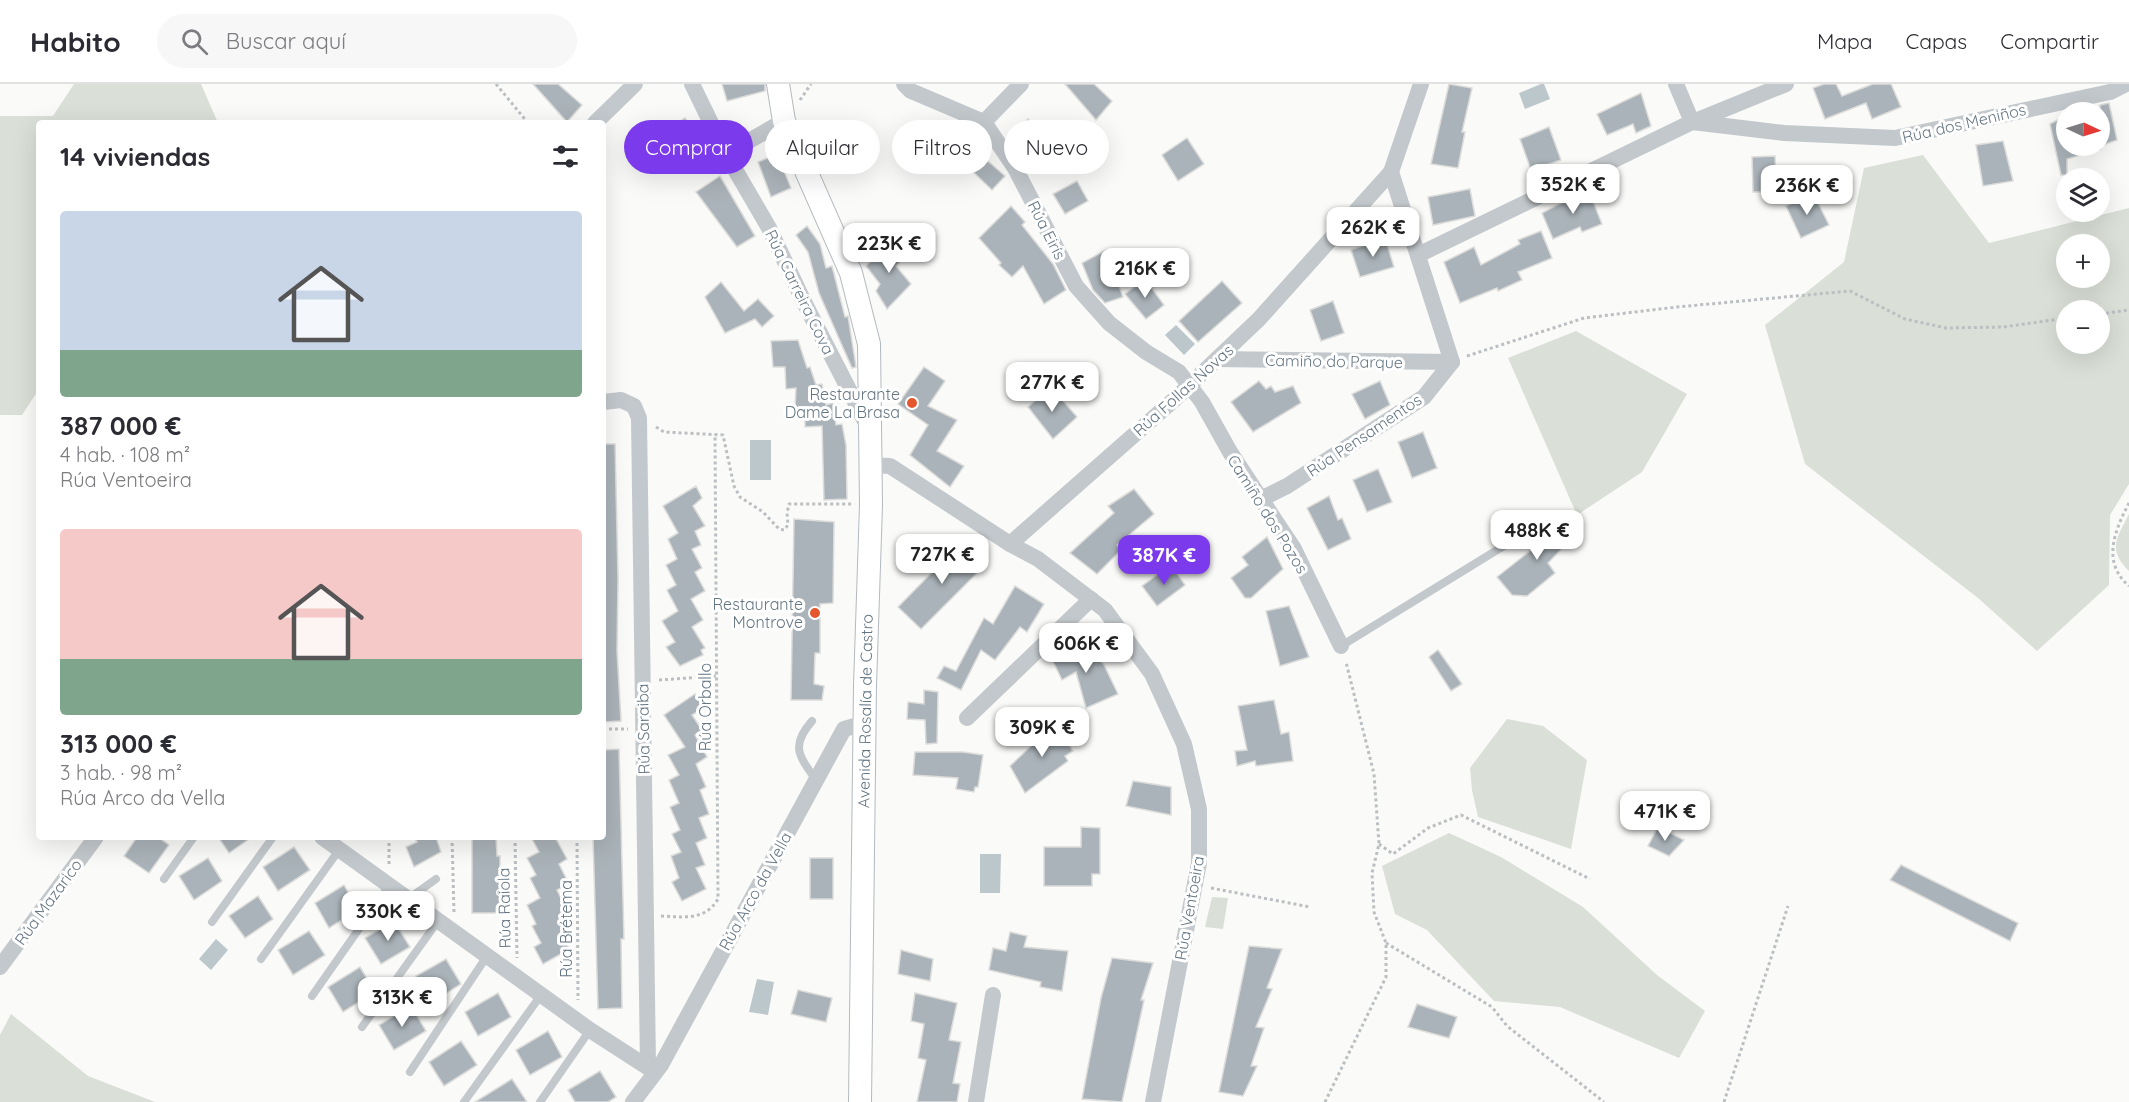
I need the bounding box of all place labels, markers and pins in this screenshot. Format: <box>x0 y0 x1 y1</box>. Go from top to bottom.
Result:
pin: 352K € <box>1524 164 1622 215</box>
pin: 236K € <box>1758 165 1856 216</box>
pin: 262K € <box>1324 207 1422 258</box>
pin: 223K € <box>840 223 938 274</box>
pin: 216K € <box>1096 248 1194 299</box>
pin: 277K € <box>1003 362 1101 413</box>
place label: Restaurante Dame La Brasa <box>785 384 900 422</box>
marker: Restaurante Dame La Brasa <box>905 396 919 410</box>
pin: 488K € <box>1488 510 1586 561</box>
pin: 727K € <box>893 534 991 585</box>
pin: 387K € <box>1115 535 1213 586</box>
place label: Restaurante Montrove <box>712 594 803 632</box>
marker: Restaurante Montrove <box>808 606 822 620</box>
pin: 606K € <box>1037 623 1135 674</box>
pin: 309K € <box>993 707 1091 758</box>
pin: 471K € <box>1616 791 1714 842</box>
pin: 330K € <box>339 891 437 942</box>
pin: 313K € <box>353 977 451 1028</box>

